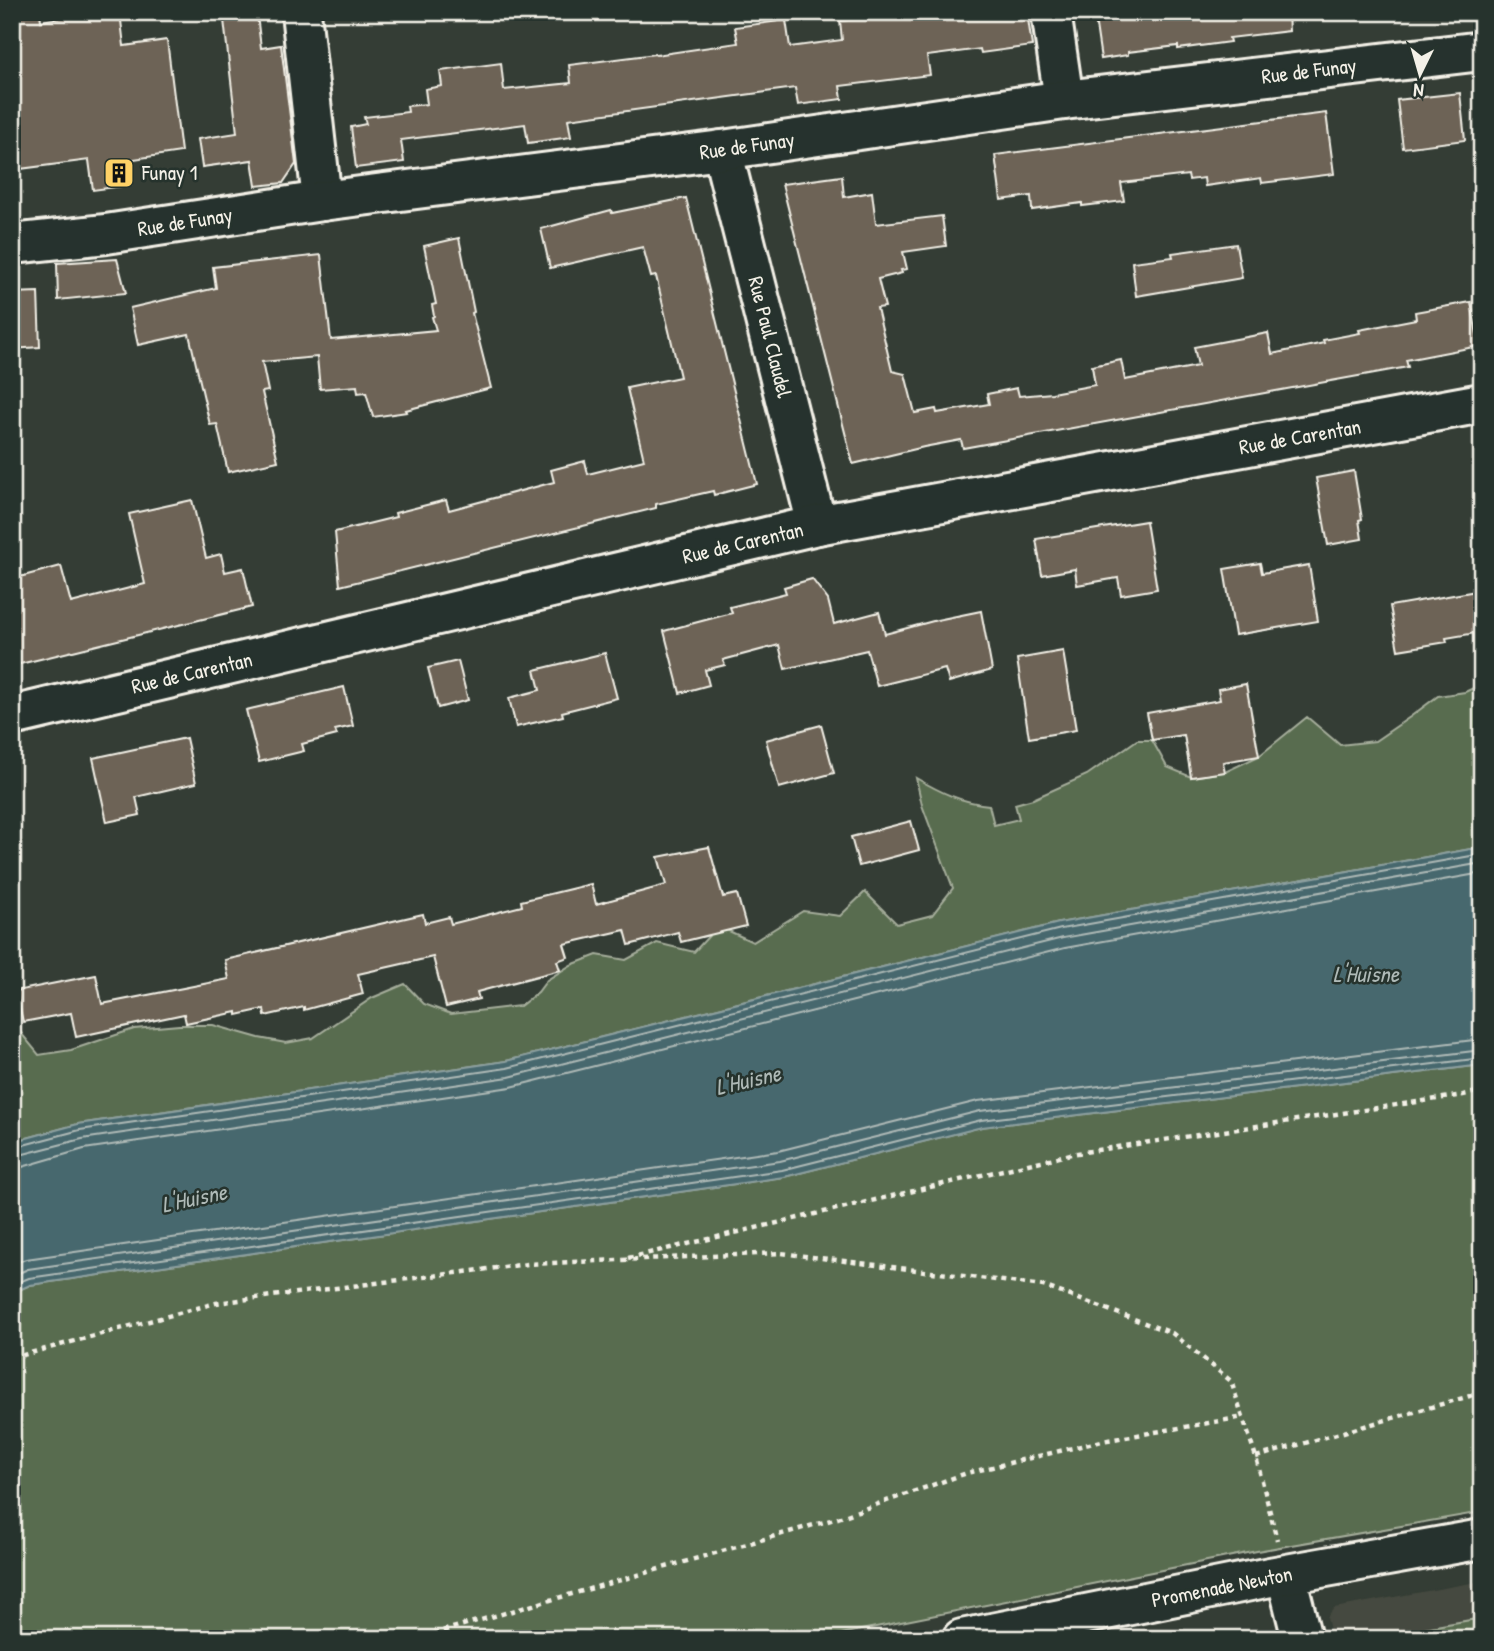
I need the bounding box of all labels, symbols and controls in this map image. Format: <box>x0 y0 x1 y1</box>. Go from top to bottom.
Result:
north arrow <box>1386 38 1456 108</box>
street label: Rue de Funay <box>1260 50 1358 91</box>
text: N <box>1412 78 1425 104</box>
street label: Rue de Funay <box>698 124 796 167</box>
building icon: Funay 1 <box>102 156 136 190</box>
place label: Funay 1 <box>141 158 197 187</box>
street label: Rue de Funay <box>136 200 234 243</box>
street label: Rue Paul Claudel <box>741 273 800 401</box>
street label: Rue de Carentan <box>1237 412 1363 461</box>
street label: Rue de Carentan <box>680 515 806 570</box>
street label: Rue de Carentan <box>129 645 255 700</box>
water label: L'Huisne <box>1333 958 1400 989</box>
water label: L'Huisne <box>712 1057 784 1102</box>
water label: L'Huisne <box>158 1175 230 1220</box>
street label: Promenade Newton <box>1149 1559 1295 1614</box>

